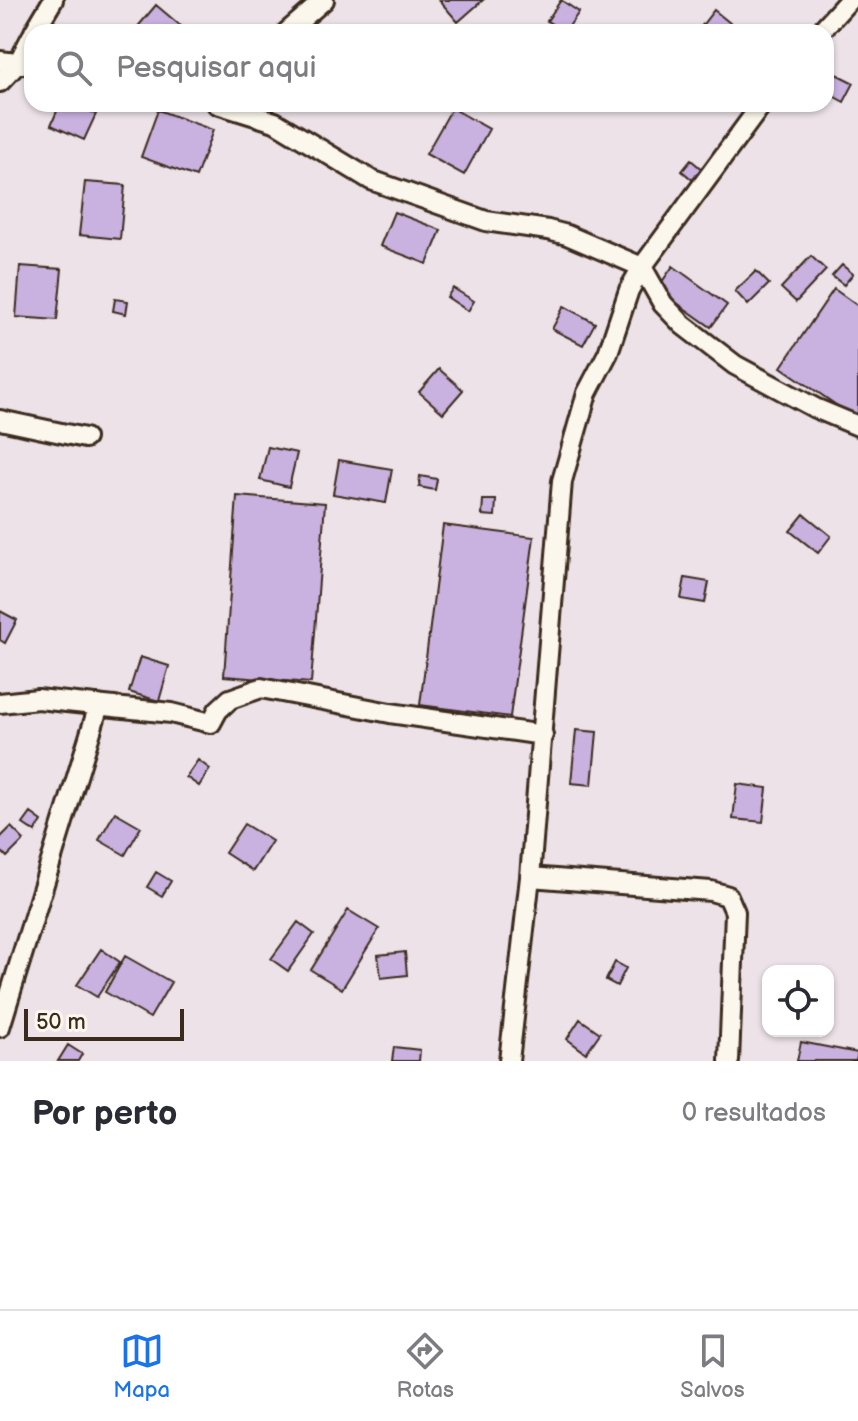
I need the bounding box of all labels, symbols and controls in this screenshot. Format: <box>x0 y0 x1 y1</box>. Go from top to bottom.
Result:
search box <box>24 24 834 112</box>
icon: search <box>52 46 96 90</box>
text: Pesquisar aqui <box>116 50 317 86</box>
map controls <box>762 965 834 1037</box>
button: locate <box>762 965 834 1037</box>
scale bar <box>24 1005 184 1041</box>
text: 50 m <box>36 1009 86 1036</box>
text: Por perto <box>32 1093 177 1134</box>
text: 0 resultados <box>682 1098 826 1129</box>
tab: Mapa <box>113 1329 170 1404</box>
tab: Rotas <box>396 1329 454 1404</box>
tab: Salvos <box>680 1329 745 1404</box>

